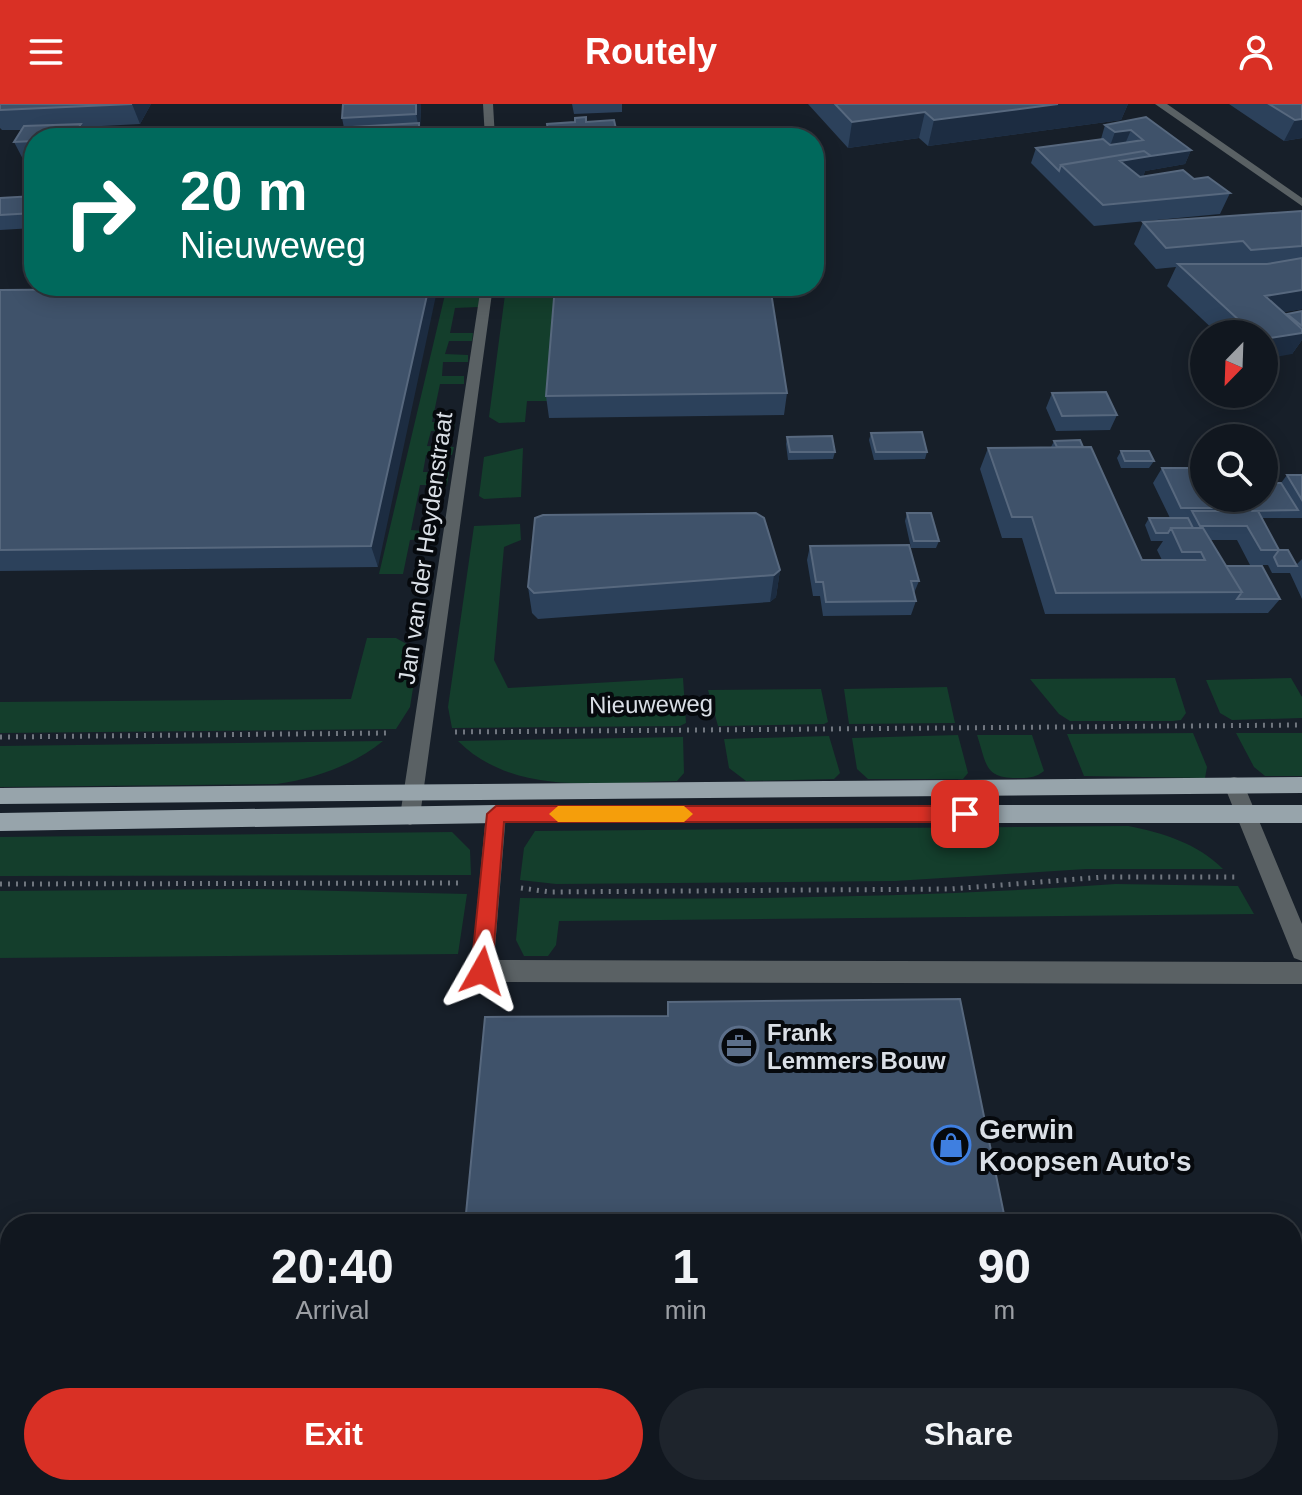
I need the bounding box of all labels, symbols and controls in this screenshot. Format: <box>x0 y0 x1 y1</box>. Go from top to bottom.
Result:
icon: menu <box>24 30 68 74</box>
icon: person <box>1234 30 1278 74</box>
text: Routely <box>585 31 717 72</box>
text: 20 m <box>180 159 308 222</box>
icon: right <box>48 160 152 264</box>
text: Nieuweweg <box>180 225 366 266</box>
north arrow <box>1190 320 1278 408</box>
map controls <box>1190 320 1278 512</box>
street label: Jan van der Heydenstraat <box>393 410 458 686</box>
button: search <box>1190 424 1278 512</box>
street label: Nieuweweg <box>589 689 713 719</box>
pin <box>931 780 999 848</box>
icon: arrive <box>943 792 987 836</box>
position arrow <box>440 929 524 1013</box>
place label: Frank Lemmers Bouw <box>767 1019 946 1074</box>
office icon: Frank Lemmers Bouw <box>718 1025 760 1067</box>
place label: Gerwin Koopsen Auto's <box>979 1114 1192 1177</box>
shop icon: Gerwin Koopsen Auto's <box>930 1124 972 1166</box>
text: 20:40 <box>271 1240 394 1293</box>
text: 1 <box>672 1240 699 1293</box>
text: 90 <box>978 1240 1031 1293</box>
text: Arrival <box>296 1295 369 1325</box>
text: min <box>665 1295 707 1325</box>
text: m <box>993 1295 1015 1325</box>
button: Exit <box>24 1388 643 1480</box>
button: Share <box>659 1388 1278 1480</box>

